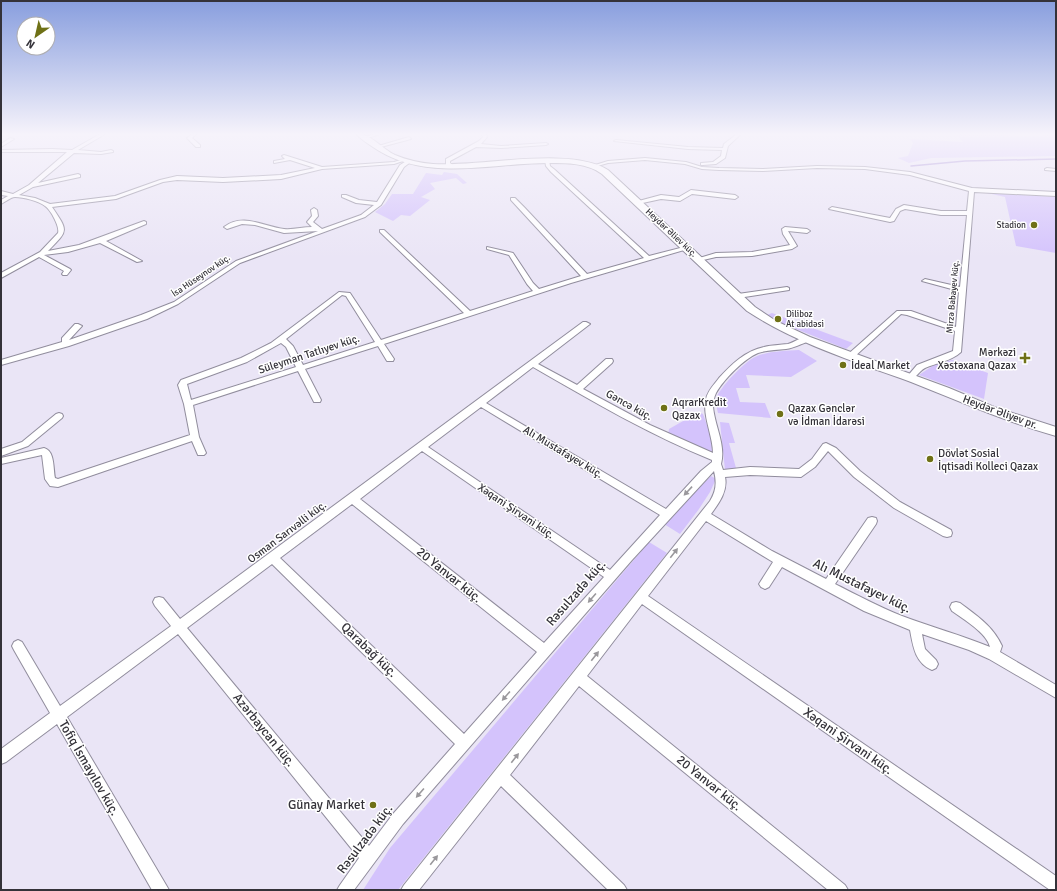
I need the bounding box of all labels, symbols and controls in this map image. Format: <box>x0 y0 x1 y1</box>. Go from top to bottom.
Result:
north arrow <box>16 16 56 56</box>
text: N <box>24 36 37 51</box>
street label: Heydər Əliev küç. <box>643 206 699 260</box>
place label: Stadion <box>997 220 1026 231</box>
marker: Stadion <box>1029 220 1039 230</box>
street label: İsa Hüseynov küç. <box>169 252 232 300</box>
street label: Mirzə Babayev küç. <box>944 260 962 334</box>
place label: Diliboz At abidəsi <box>786 309 824 330</box>
marker: Diliboz At abidəsi <box>773 314 783 324</box>
street label: Süleyman Tatlıyev küç. <box>257 331 361 377</box>
place label: Mərkəzi Xəstəxana Qazax <box>937 346 1016 372</box>
marker: Mərkəzi Xəstəxana Qazax <box>1019 352 1031 364</box>
place label: İdeal Market <box>851 358 910 372</box>
marker: İdeal Market <box>838 360 848 370</box>
street label: Gəncə küç. <box>603 387 655 423</box>
street label: Heydər Əliyev pr. <box>961 392 1039 432</box>
place label: AqrarKredit Qazax <box>672 396 727 422</box>
place label: Qazax Gənclər və İdman İdarəsi <box>788 402 865 428</box>
marker: AqrarKredit Qazax <box>659 403 669 413</box>
marker: Qazax Gənclər və İdman İdarəsi <box>775 409 785 419</box>
street label: Alı Mustafayev küç. <box>521 423 605 481</box>
place label: Dövlət Sosial İqtisadi Kolleci Qazax <box>938 447 1038 473</box>
marker: Dövlət Sosial İqtisadi Kolleci Qazax <box>925 454 935 464</box>
street label: Xəqani Şirvani küç. <box>475 481 557 541</box>
one-way arrow <box>684 486 693 496</box>
street label: Osman Sarıvəlli küç. <box>245 498 329 566</box>
street label: 20 Yanvar küç. <box>413 544 485 606</box>
one-way arrow <box>670 548 679 559</box>
street label: Alı Mustafayev küç. <box>810 555 914 617</box>
street label: Rəsulzadə küç. <box>543 557 609 629</box>
one-way arrow <box>587 593 596 603</box>
street label: Qarabağ küç. <box>337 619 401 681</box>
one-way arrow <box>590 650 599 661</box>
street label: Azərbaycan küç. <box>230 690 298 770</box>
one-way arrow <box>502 691 511 700</box>
street label: Xəqani Şirvani küç. <box>800 704 896 778</box>
street label: Tofiq İsmayılov küç. <box>55 718 123 818</box>
street label: 20 Yanvar küç. <box>673 752 745 814</box>
one-way arrow <box>510 753 519 764</box>
one-way arrow <box>415 788 425 798</box>
place label: Günay Market <box>288 797 365 813</box>
marker: Günay Market <box>368 800 378 810</box>
street label: Rəsulzadə küç. <box>334 801 396 877</box>
one-way arrow <box>429 854 438 865</box>

